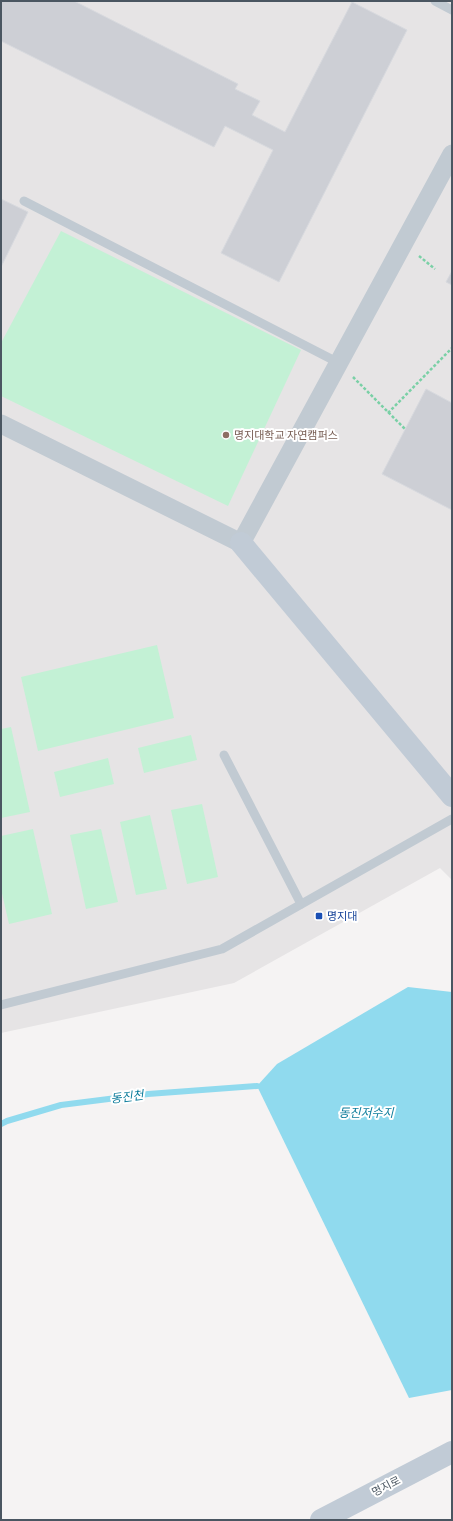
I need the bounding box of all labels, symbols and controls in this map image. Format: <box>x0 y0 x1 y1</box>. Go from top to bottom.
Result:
place label: 명지대학교 자연캠퍼스 <box>234 429 338 442</box>
marker: 명지대학교 자연캠퍼스 <box>221 430 231 440</box>
place label: 명지대 <box>327 910 357 923</box>
marker: 명지대 <box>314 911 324 921</box>
water label: 동진천 <box>110 1088 146 1107</box>
water label: 동진저수지 <box>338 1106 395 1121</box>
street label: 명지로 <box>370 1474 403 1499</box>

